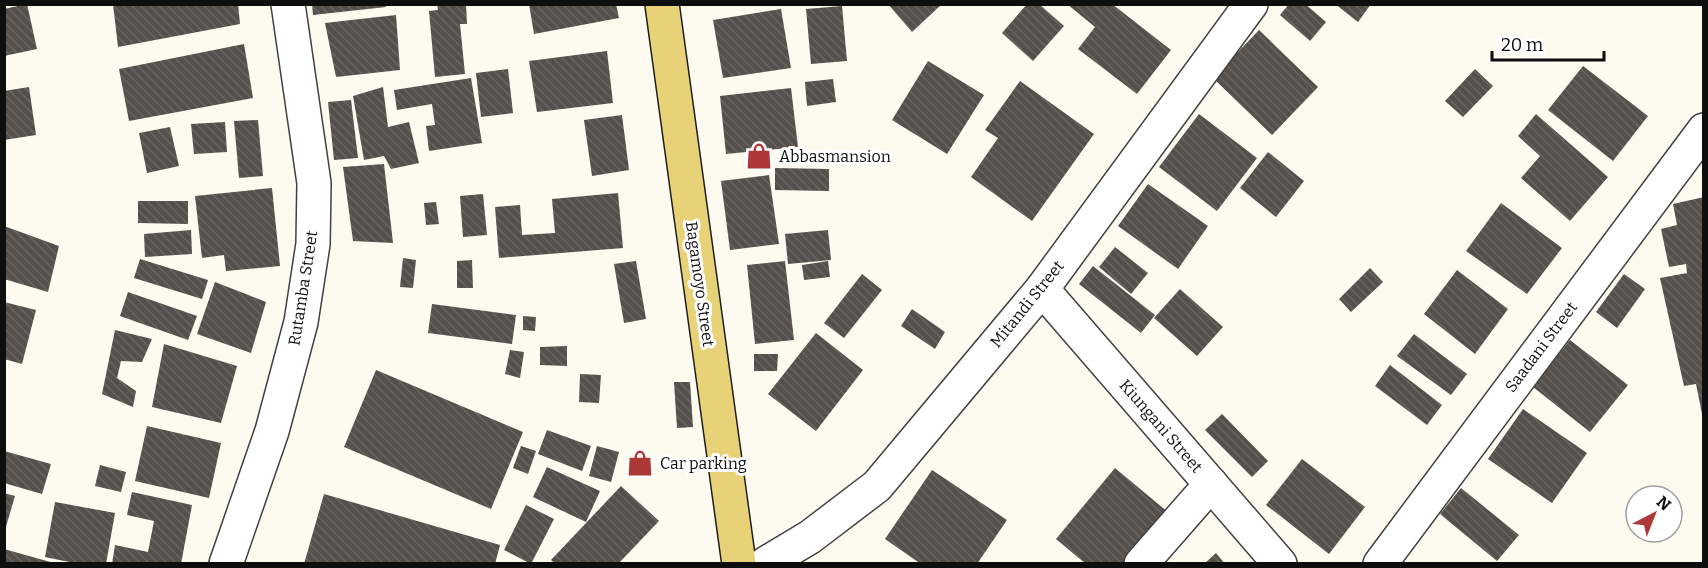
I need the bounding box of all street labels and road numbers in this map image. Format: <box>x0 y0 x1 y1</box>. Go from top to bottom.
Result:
street label: Bagamoyo Street <box>682 220 718 348</box>
street label: Rutamba Street <box>285 229 322 347</box>
street label: Mitandi Street <box>986 257 1068 351</box>
street label: Saadani Street <box>1501 298 1581 396</box>
street label: Kiungani Street <box>1116 376 1207 476</box>

